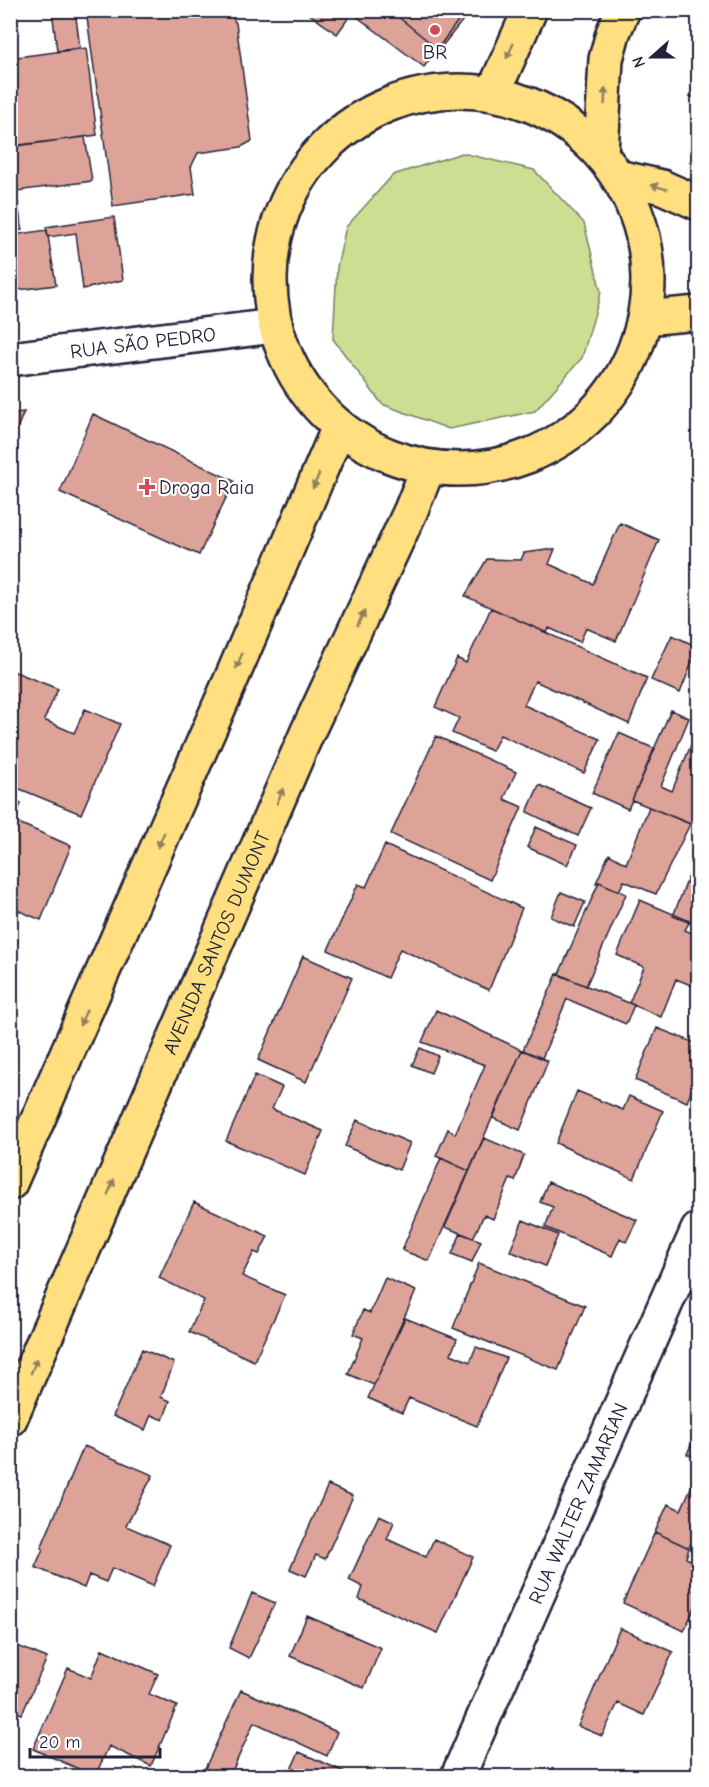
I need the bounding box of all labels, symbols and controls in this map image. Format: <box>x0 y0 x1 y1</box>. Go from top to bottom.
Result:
marker: BR <box>428 23 442 37</box>
north arrow <box>622 27 682 87</box>
place label: BR <box>423 41 447 64</box>
one-way arrow <box>506 43 515 60</box>
text: N <box>629 54 649 70</box>
one-way arrow <box>600 87 610 106</box>
one-way arrow <box>650 182 668 191</box>
street label: RUA SÃO PEDRO <box>69 322 217 363</box>
one-way arrow <box>311 473 321 491</box>
place label: Droga Raia <box>159 476 254 499</box>
marker: Droga Raia <box>140 480 154 494</box>
one-way arrow <box>356 609 366 627</box>
one-way arrow <box>235 652 244 669</box>
one-way arrow <box>275 786 285 804</box>
street label: AVENIDA SANTOS DUMONT <box>158 827 275 1058</box>
one-way arrow <box>157 831 166 848</box>
one-way arrow <box>78 1009 87 1027</box>
one-way arrow <box>106 1177 116 1195</box>
one-way arrow <box>29 1356 39 1374</box>
street label: RUA WALTER ZAMARIAN <box>524 1399 632 1607</box>
scale bar <box>30 1721 160 1759</box>
text: 20 m <box>39 1732 80 1753</box>

